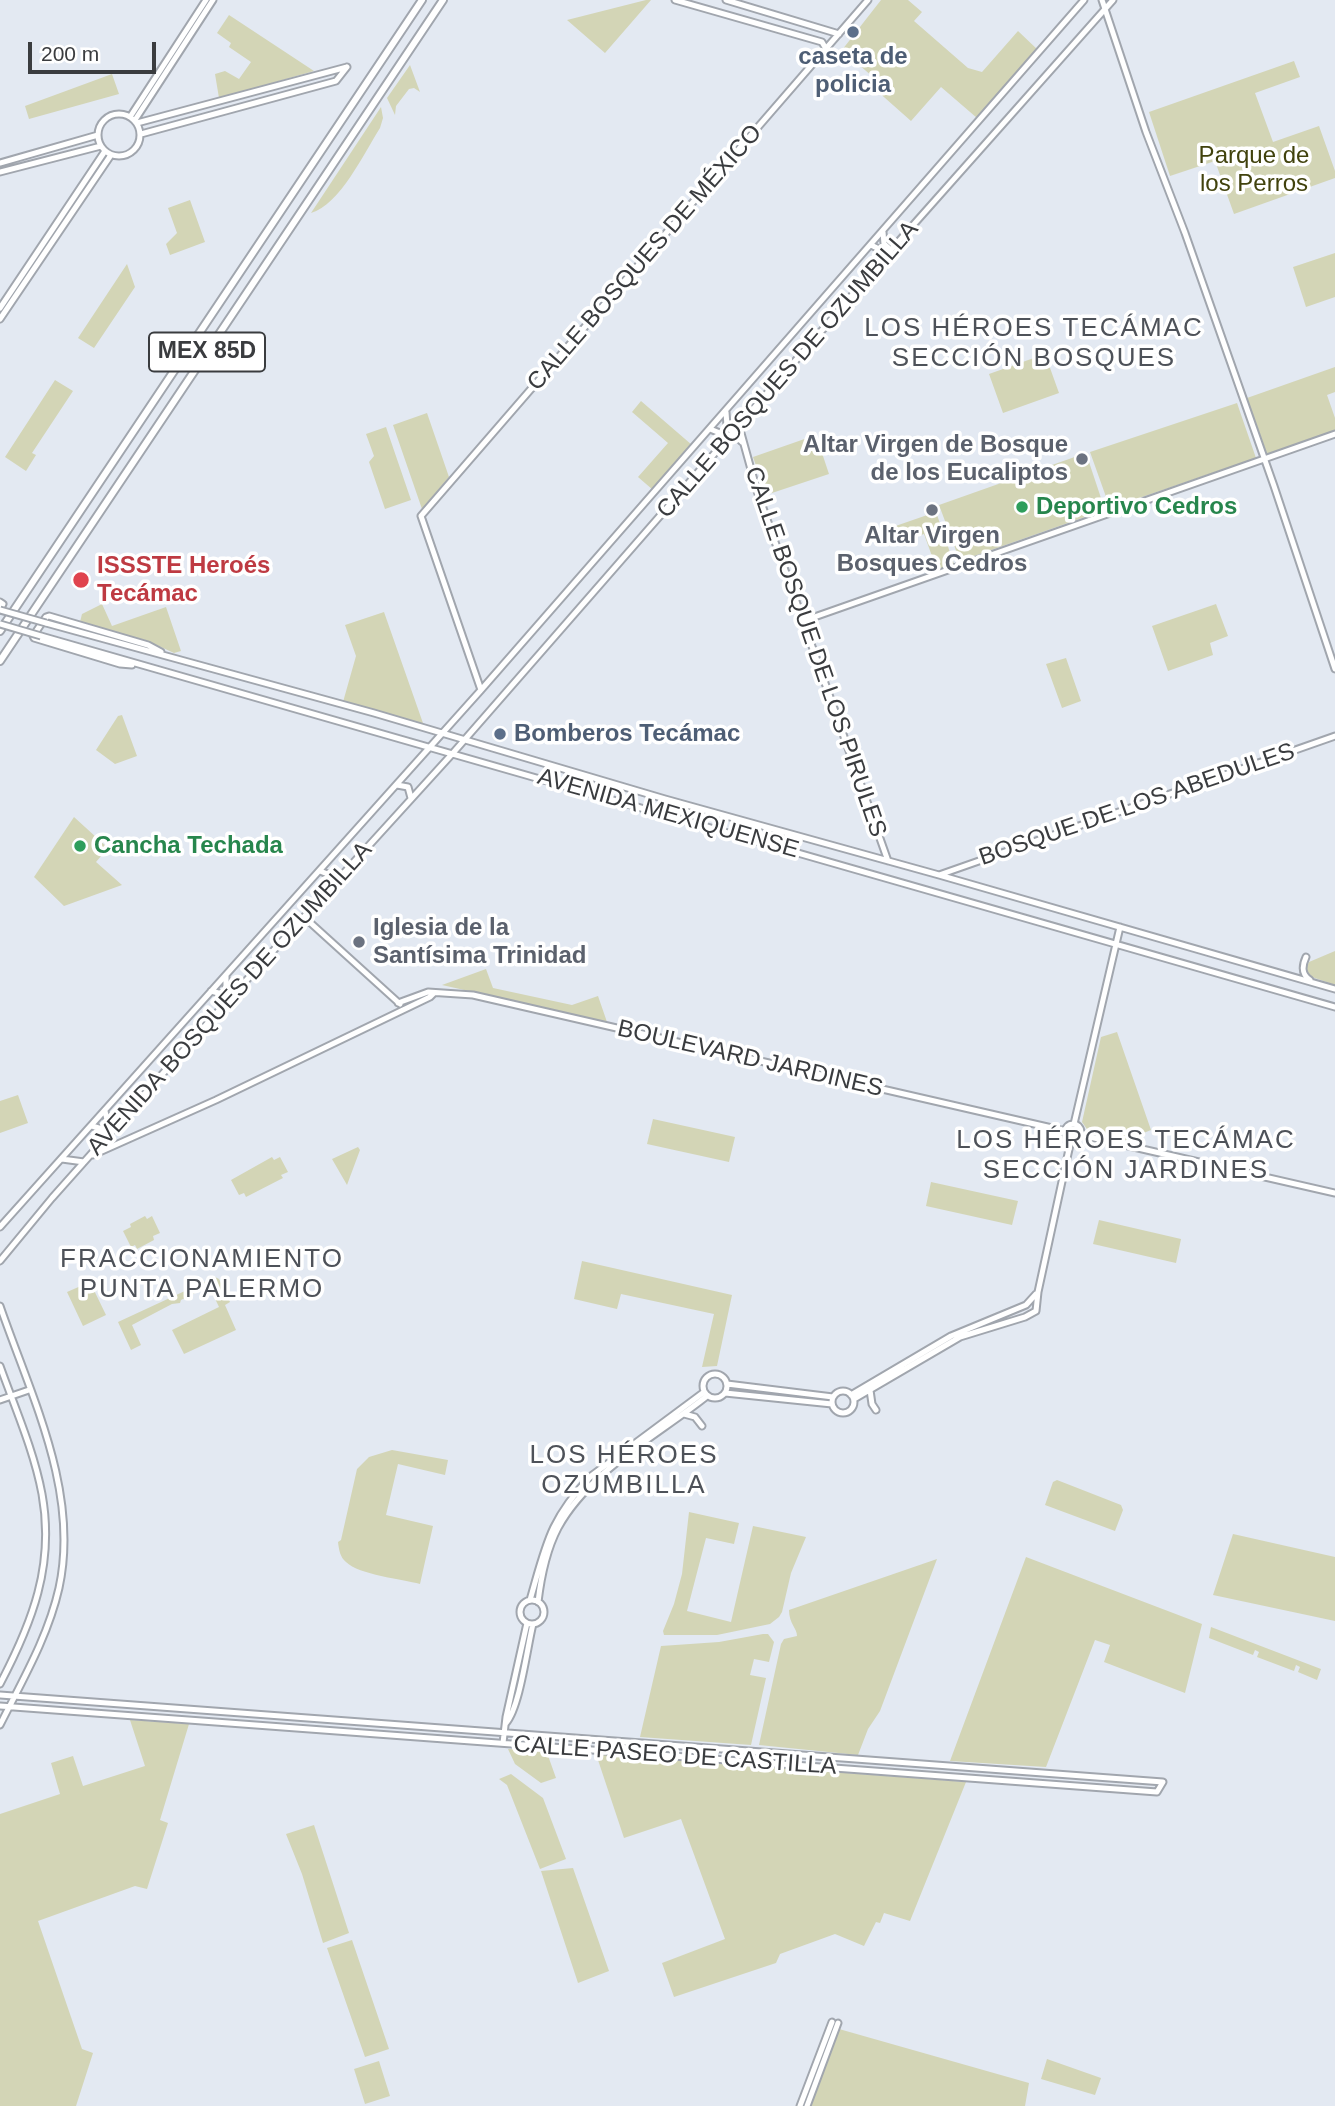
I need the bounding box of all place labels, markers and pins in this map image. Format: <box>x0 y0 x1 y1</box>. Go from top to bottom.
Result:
marker: caseta de policia <box>845 24 861 40</box>
place label: caseta de policia <box>798 43 908 99</box>
place label: Altar Virgen de Bosque de los Eucaliptos <box>803 431 1068 487</box>
marker: Altar Virgen de Bosque de los Eucaliptos <box>1074 451 1090 467</box>
place label: Deportivo Cedros <box>1036 493 1237 521</box>
marker: Deportivo Cedros <box>1014 499 1030 515</box>
marker: Altar Virgen Bosques Cedros <box>924 502 940 518</box>
place label: Altar Virgen Bosques Cedros <box>837 522 1027 578</box>
place label: ISSSTE Heroés Tecámac <box>97 552 270 608</box>
marker: ISSSTE Heroés Tecámac <box>71 570 91 590</box>
place label: Bomberos Tecámac <box>514 720 740 748</box>
marker: Bomberos Tecámac <box>492 726 508 742</box>
place label: Cancha Techada <box>94 832 283 860</box>
marker: Cancha Techada <box>72 838 88 854</box>
place label: Iglesia de la Santísima Trinidad <box>373 914 586 970</box>
marker: Iglesia de la Santísima Trinidad <box>351 934 367 950</box>

